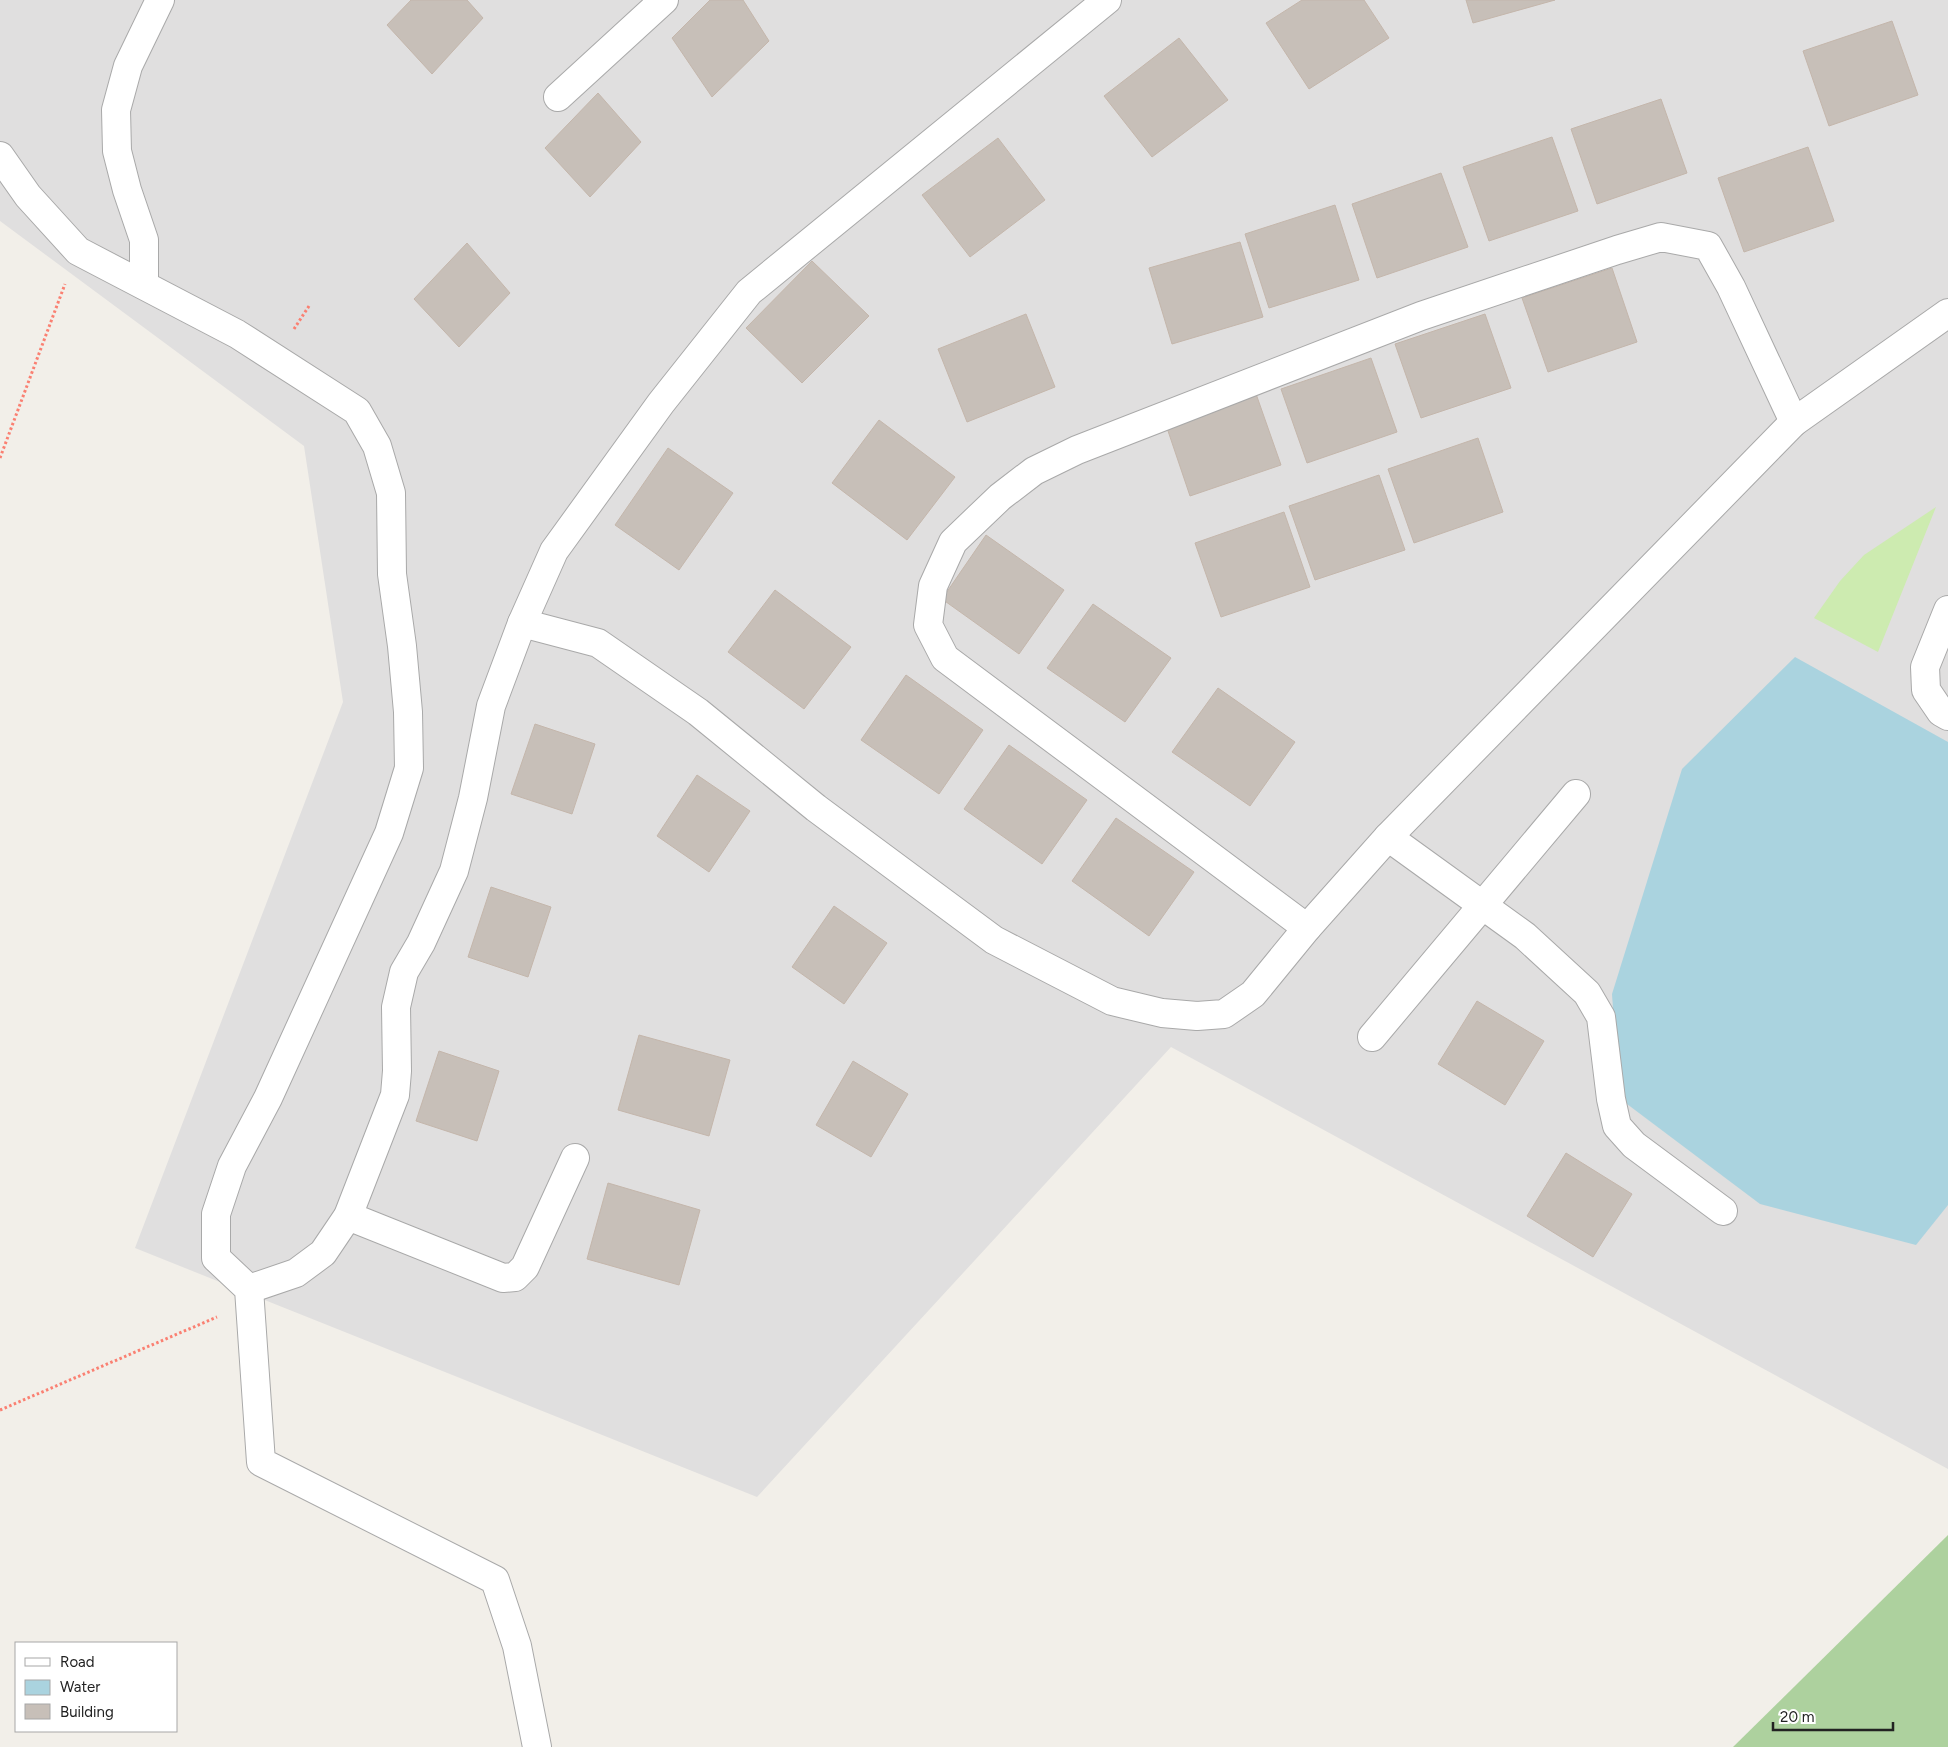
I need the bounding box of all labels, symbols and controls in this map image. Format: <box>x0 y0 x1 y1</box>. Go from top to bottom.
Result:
legend <box>15 1642 178 1732</box>
text: Road <box>60 1653 95 1671</box>
text: Water <box>60 1678 100 1696</box>
scale bar <box>1773 1700 1893 1732</box>
text: Building <box>60 1703 114 1721</box>
text: 20 m <box>1780 1708 1814 1726</box>

